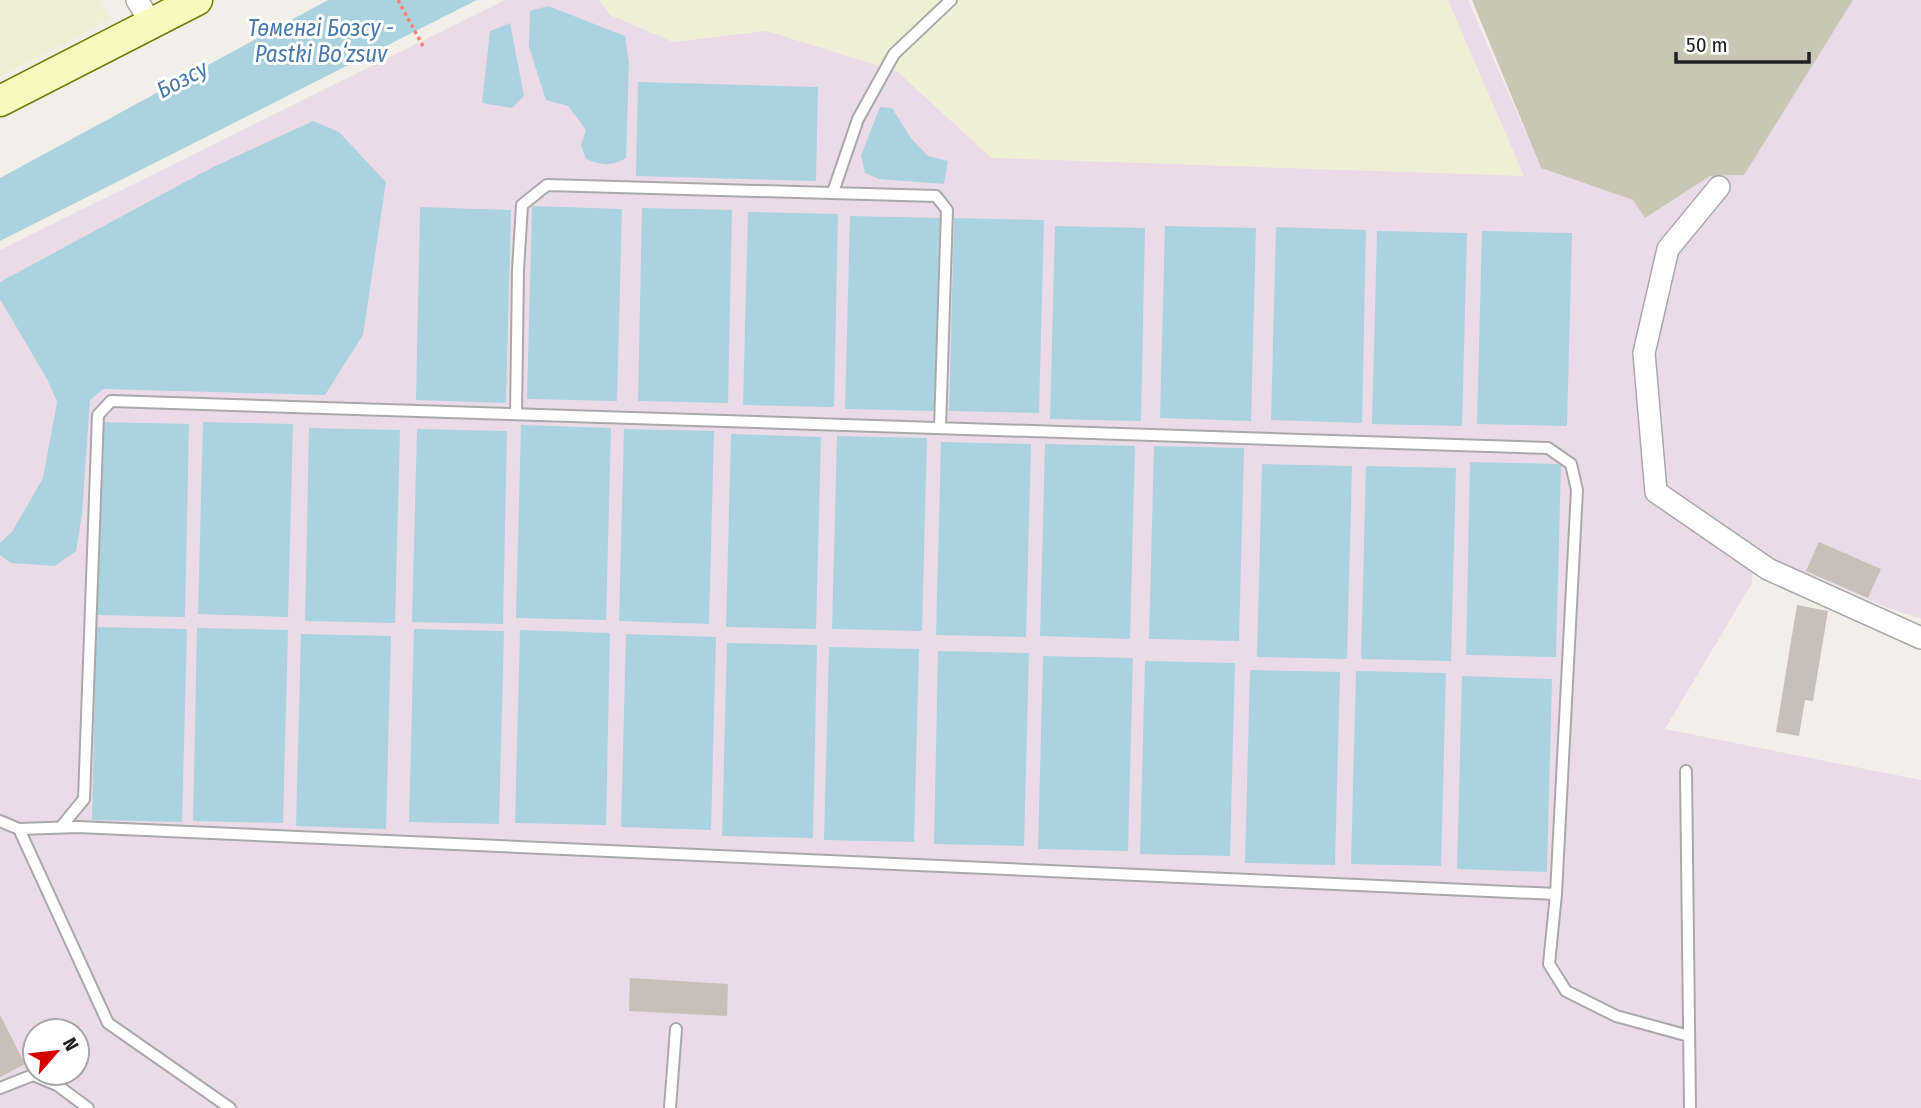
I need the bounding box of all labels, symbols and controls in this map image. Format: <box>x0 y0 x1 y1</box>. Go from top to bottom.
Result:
water label: Төменгі Бозсу - Pastki Boʻzsuv <box>248 14 394 68</box>
scale bar <box>1676 21 1809 65</box>
text: 50 m <box>1686 32 1728 58</box>
water label: Бозсу <box>152 54 213 104</box>
north arrow <box>21 1017 91 1087</box>
text: N <box>58 1034 83 1055</box>

